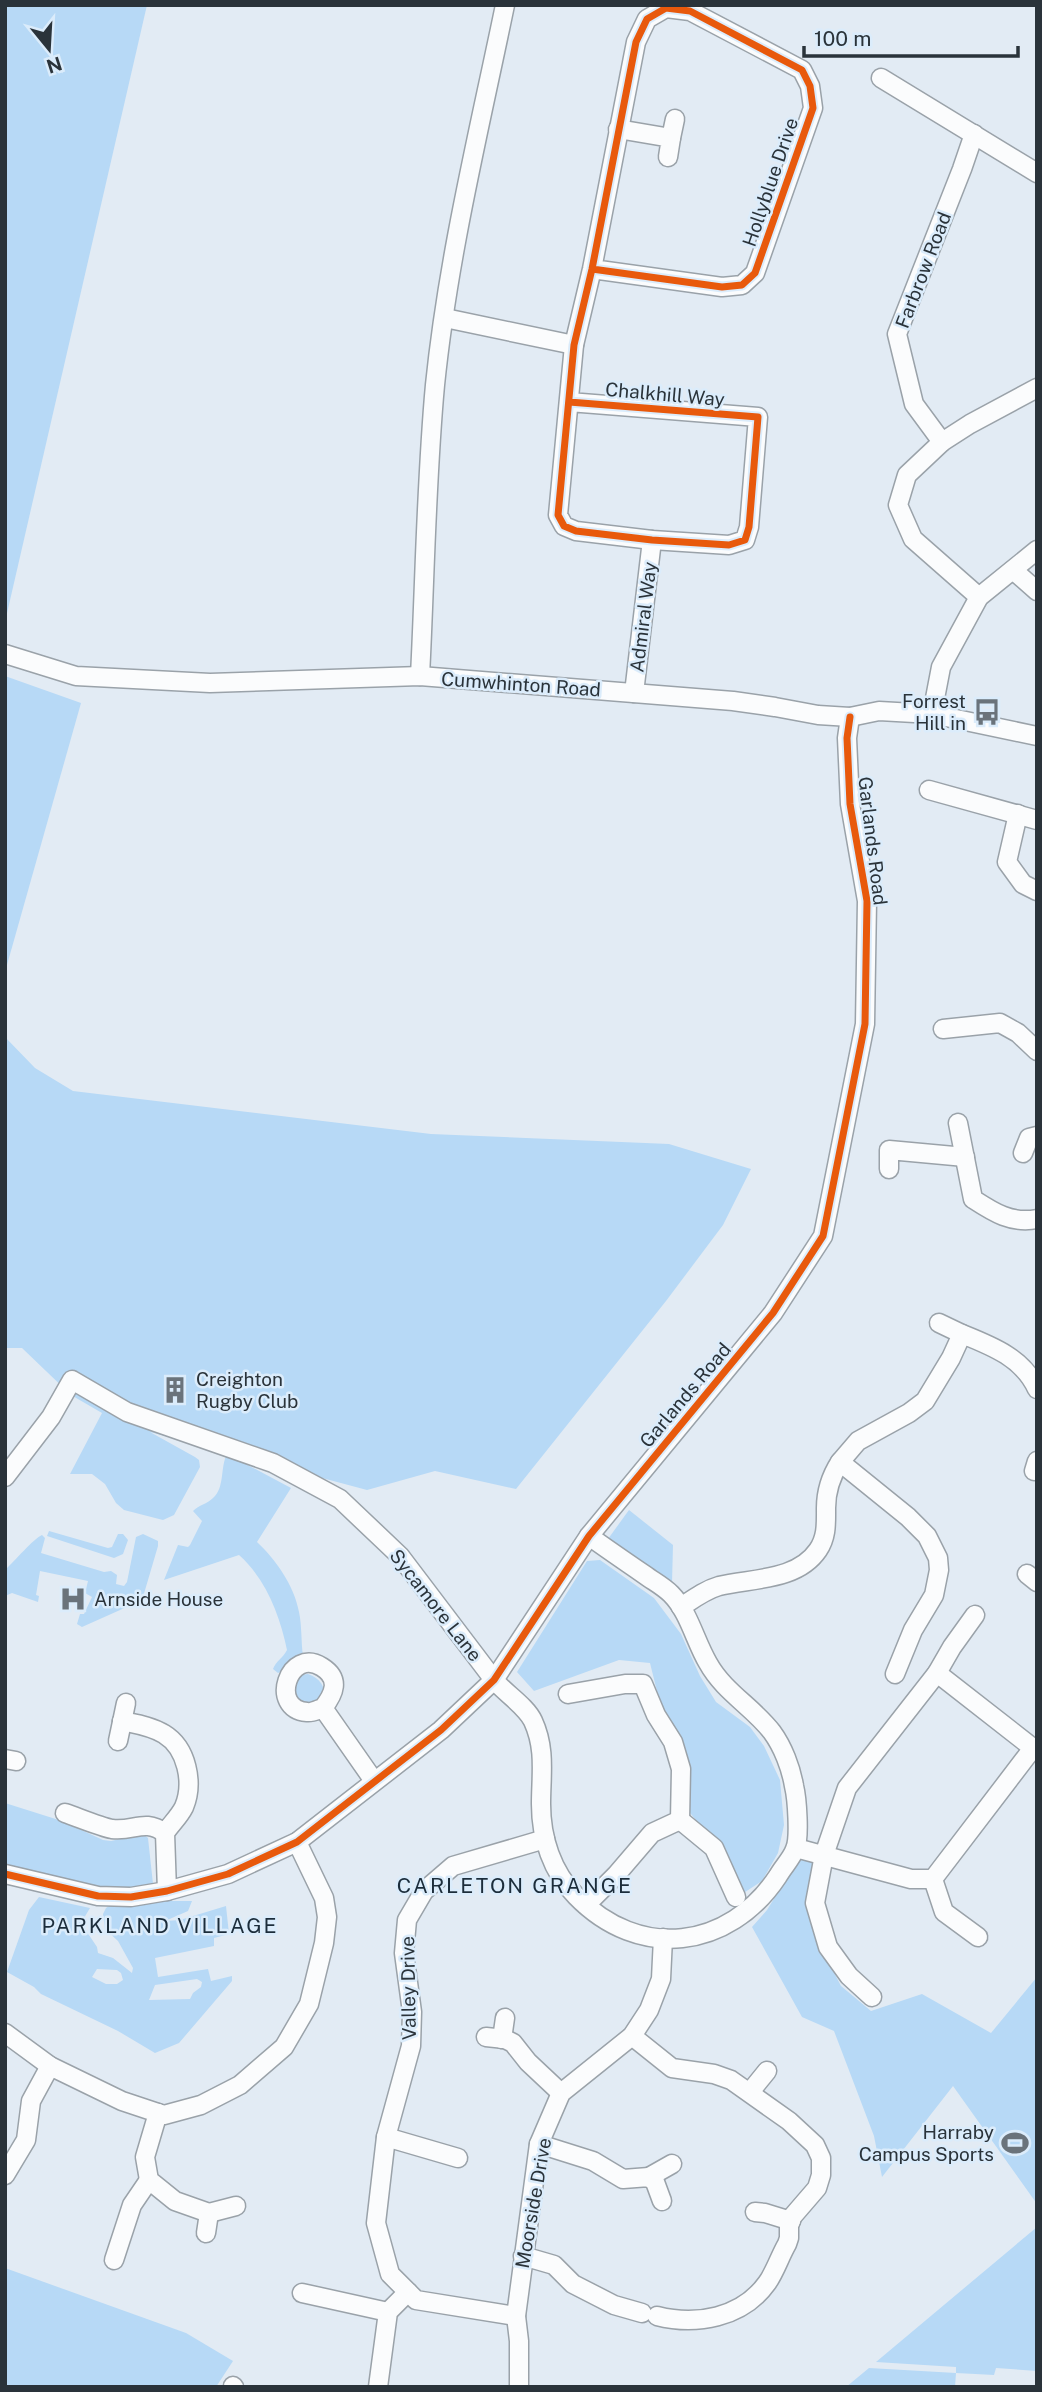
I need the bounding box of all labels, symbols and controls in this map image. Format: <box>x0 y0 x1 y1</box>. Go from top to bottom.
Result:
north arrow <box>14 14 84 84</box>
scale bar <box>804 14 1018 58</box>
text: 100 m <box>814 26 871 51</box>
text: N <box>44 52 65 78</box>
street label: Hollyblue Drive <box>738 115 802 249</box>
street label: Farbrow Road <box>891 209 955 331</box>
street label: Chalkhill Way <box>604 378 726 410</box>
street label: Admiral Way <box>625 561 661 673</box>
street label: Cumwhinton Road <box>440 667 602 701</box>
place label: Forrest Hill in <box>902 690 966 734</box>
bus stop icon: Forrest Hill in <box>972 697 1002 727</box>
street label: Garlands Road <box>854 775 892 907</box>
street label: Garlands Road <box>635 1338 735 1452</box>
place label: Creighton Rugby Club <box>196 1368 298 1412</box>
building icon: Creighton Rugby Club <box>160 1375 190 1405</box>
street label: Sycamore Lane <box>385 1545 487 1665</box>
hospital icon: Arnside House <box>58 1584 88 1614</box>
place label: Arnside House <box>94 1588 223 1610</box>
district label: CARLETON GRANGE <box>397 1873 633 1898</box>
district label: PARKLAND VILLAGE <box>41 1913 279 1938</box>
street label: Valley Drive <box>396 1936 420 2040</box>
place label: Harraby Campus Sports <box>859 2121 994 2165</box>
sports icon: Harraby Campus Sports <box>1000 2128 1030 2158</box>
street label: Moorside Drive <box>511 2136 555 2270</box>

